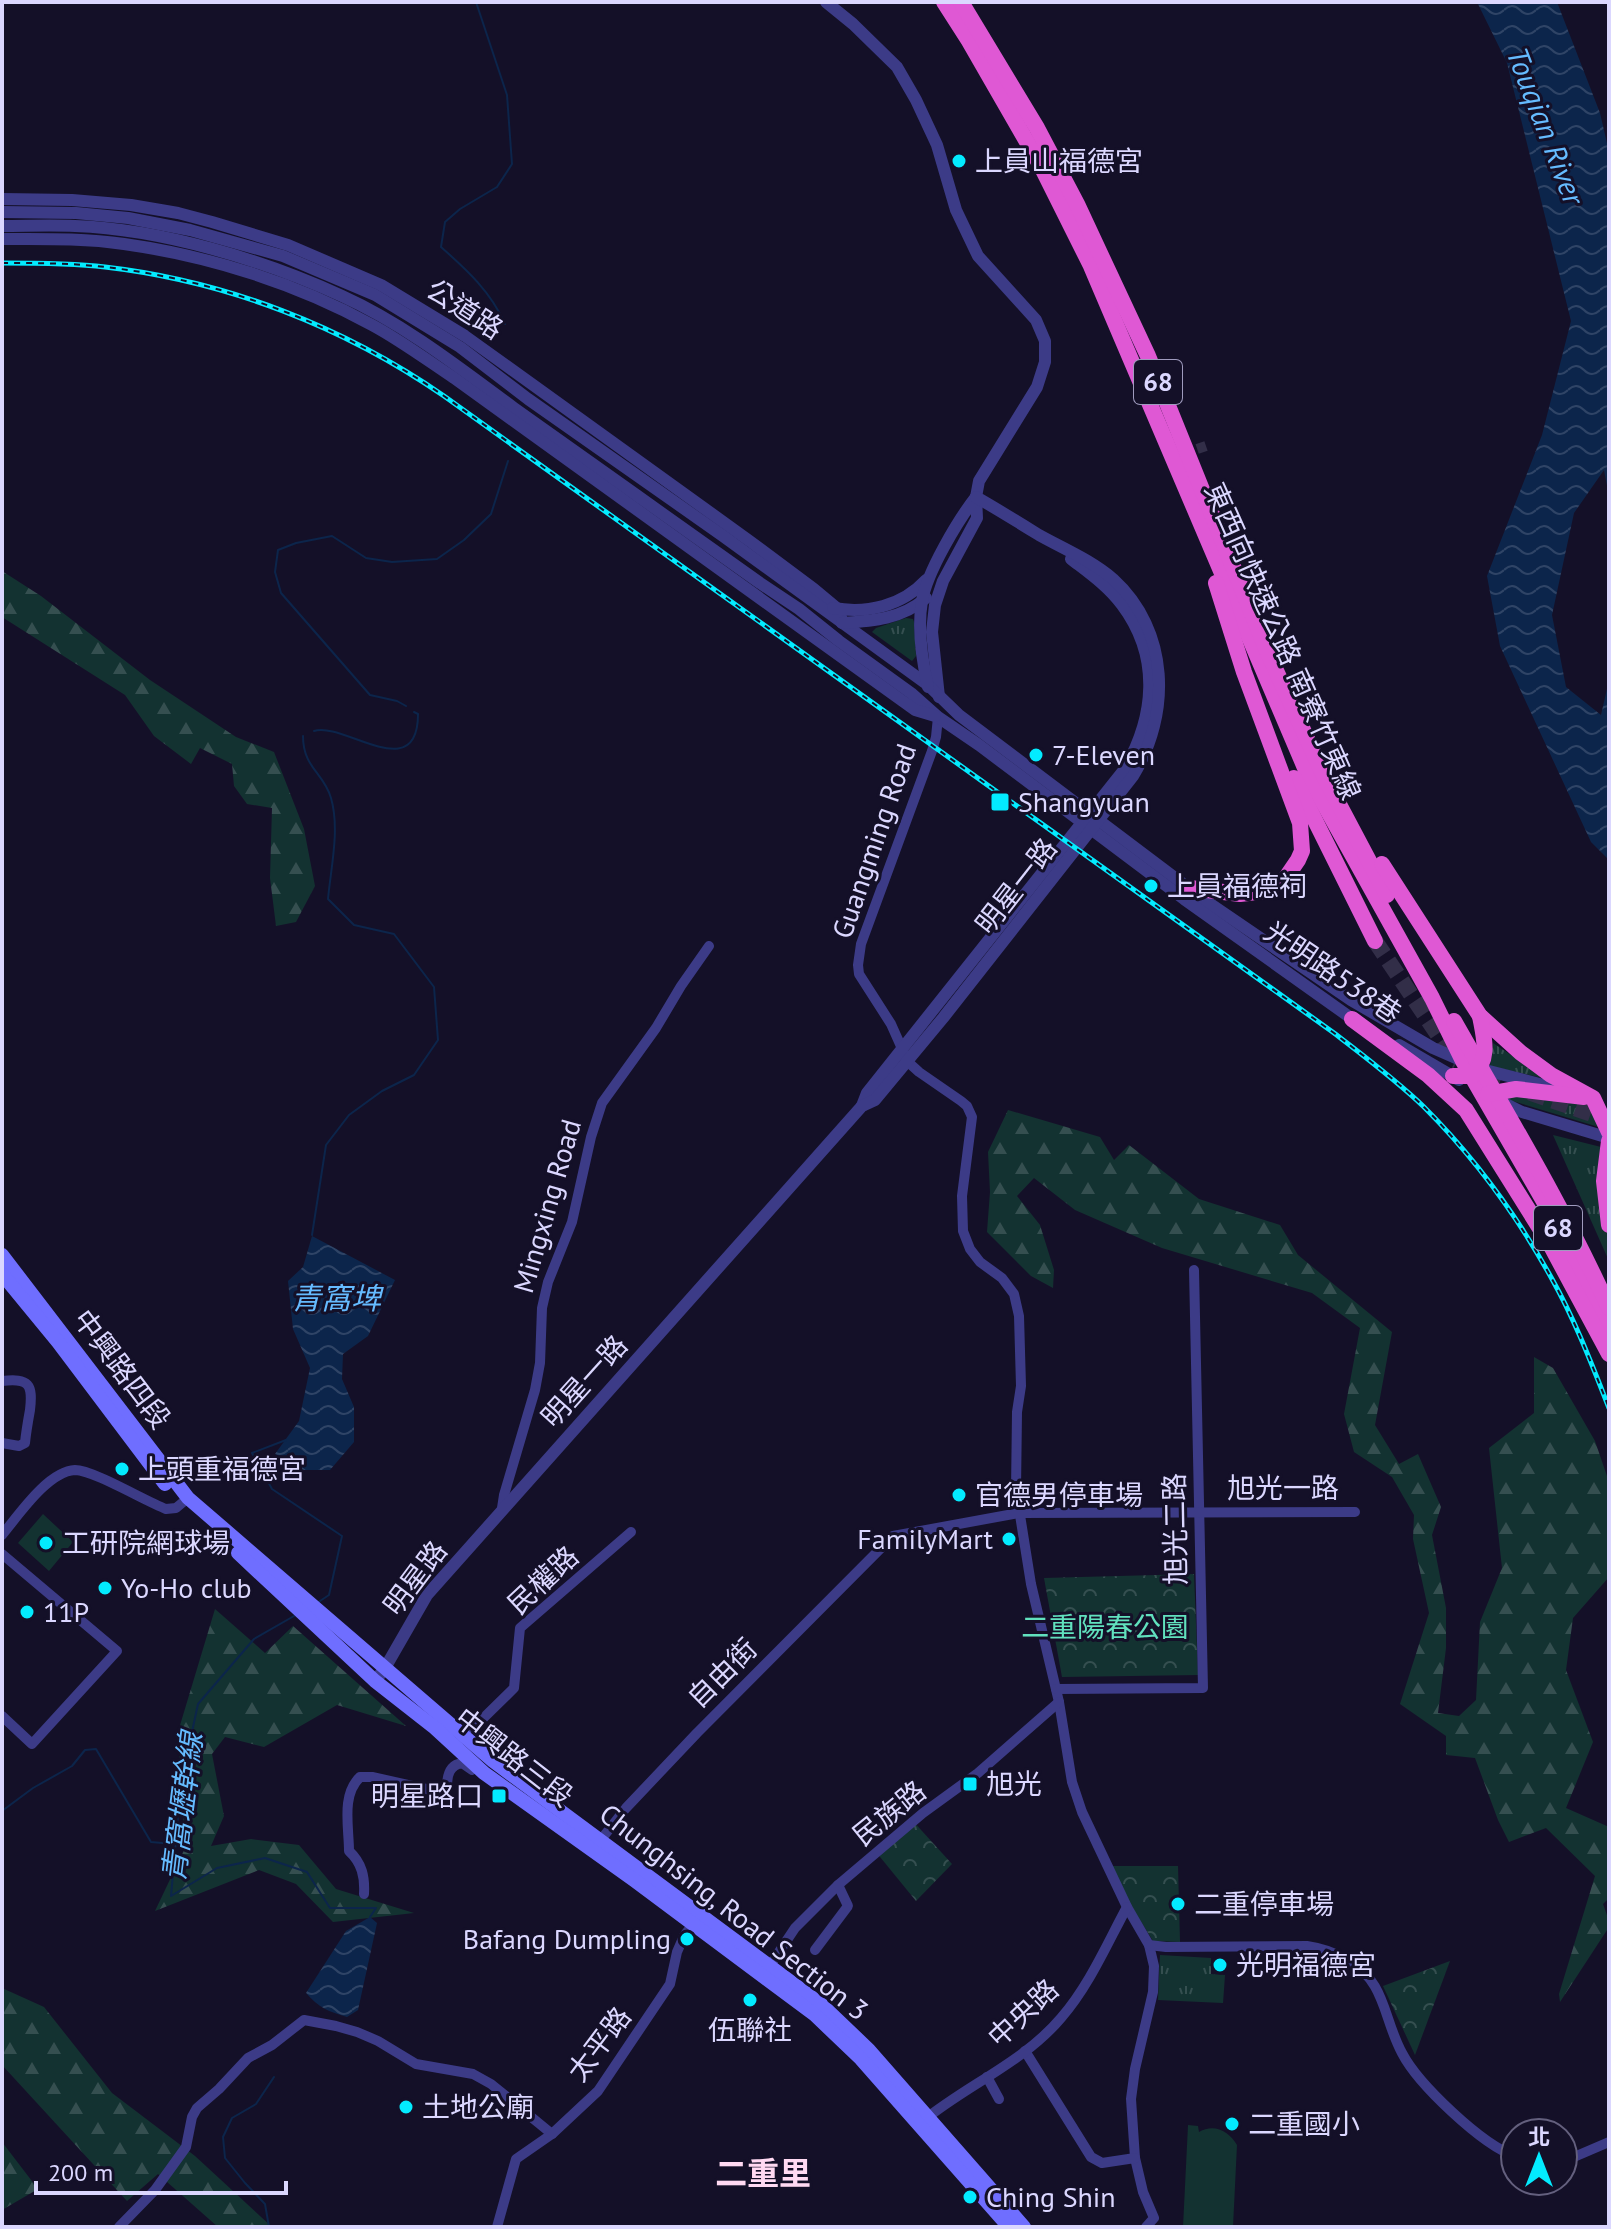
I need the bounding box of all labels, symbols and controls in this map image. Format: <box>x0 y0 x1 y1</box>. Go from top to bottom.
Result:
water label: Touqian River <box>1499 41 1595 211</box>
place label: 上員山福德宮 <box>975 142 1143 179</box>
marker: 上員山福德宮 <box>950 152 968 170</box>
street label: 公道路 <box>420 270 511 347</box>
road number: 68 <box>1134 360 1182 404</box>
street label: 東西向快速公路 南寮竹東線 <box>1197 476 1370 805</box>
place label: 7-Eleven <box>1052 736 1155 773</box>
street label: Guangming Road <box>823 738 924 943</box>
marker: 7-Eleven <box>1027 746 1045 764</box>
place label: Shangyuan <box>1018 783 1150 820</box>
marker: Shangyuan <box>989 791 1011 813</box>
street label: 明星一路 <box>967 830 1065 941</box>
place label: 上員福德祠 <box>1167 867 1307 904</box>
marker: 上員福德祠 <box>1142 877 1160 895</box>
street label: 光明路538巷 <box>1258 912 1409 1031</box>
street label: Mingxing Road <box>504 1115 589 1297</box>
road number: 68 <box>1534 1206 1582 1250</box>
water label: 青窩埤 <box>291 1278 384 1317</box>
street label: 中興路四段 <box>65 1302 179 1436</box>
street label: 明星一路 <box>532 1327 635 1435</box>
place label: 上頭重福德宮 <box>138 1450 306 1487</box>
marker: 上頭重福德宮 <box>113 1460 131 1478</box>
street label: 旭光一路 <box>1227 1469 1339 1506</box>
street label: 旭光二路 <box>1155 1473 1194 1585</box>
place label: 官德男停車場 <box>975 1476 1143 1513</box>
marker: 官德男停車場 <box>950 1486 968 1504</box>
place label: FamilyMart <box>857 1520 994 1557</box>
place label: 工研院網球場 <box>62 1524 230 1561</box>
marker: FamilyMart <box>1000 1530 1018 1548</box>
street label: 明星路 <box>375 1533 455 1622</box>
marker: 工研院網球場 <box>37 1534 55 1552</box>
street label: 民權路 <box>499 1537 586 1622</box>
place label: Yo-Ho club <box>121 1569 252 1606</box>
marker: Yo-Ho club <box>96 1579 114 1597</box>
place label: 11P <box>43 1593 89 1630</box>
marker: 11P <box>18 1603 36 1621</box>
park label: 二重陽春公園 <box>1021 1608 1189 1645</box>
street label: 自由街 <box>679 1630 764 1715</box>
street label: 中興路三段 <box>448 1699 581 1814</box>
water label: 青窩壢幹線 <box>153 1727 210 1884</box>
place label: 旭光 <box>986 1765 1042 1802</box>
street label: 民族路 <box>844 1772 933 1853</box>
marker: 旭光 <box>961 1775 979 1793</box>
place label: 明星路口 <box>371 1777 483 1814</box>
marker: 明星路口 <box>490 1787 508 1805</box>
street label: Chunghsing, Road Section 3 <box>592 1795 876 2028</box>
place label: 二重停車場 <box>1194 1885 1334 1922</box>
marker: 二重停車場 <box>1169 1895 1187 1913</box>
place label: Bafang Dumpling <box>463 1920 671 1957</box>
marker: Bafang Dumpling <box>678 1930 696 1948</box>
place label: 光明福德宮 <box>1236 1946 1376 1983</box>
marker: 光明福德宮 <box>1211 1956 1229 1974</box>
street label: 中央路 <box>979 1970 1066 2055</box>
marker: 伍聯社 <box>741 1991 759 2009</box>
street label: 太平路 <box>559 1999 639 2088</box>
place label: 伍聯社 <box>708 2011 792 2048</box>
place label: 土地公廟 <box>422 2088 534 2125</box>
marker: 土地公廟 <box>397 2098 415 2116</box>
place label: 二重國小 <box>1248 2105 1360 2142</box>
marker: 二重國小 <box>1223 2115 1241 2133</box>
north arrow <box>1499 2117 1579 2197</box>
text: 北 <box>1528 2123 1550 2151</box>
scale bar <box>36 2145 286 2195</box>
district label: 二重里 <box>715 2152 811 2194</box>
text: 200 m <box>48 2157 113 2188</box>
place label: Ching Shin <box>986 2178 1116 2215</box>
marker: Ching Shin <box>961 2188 979 2206</box>

